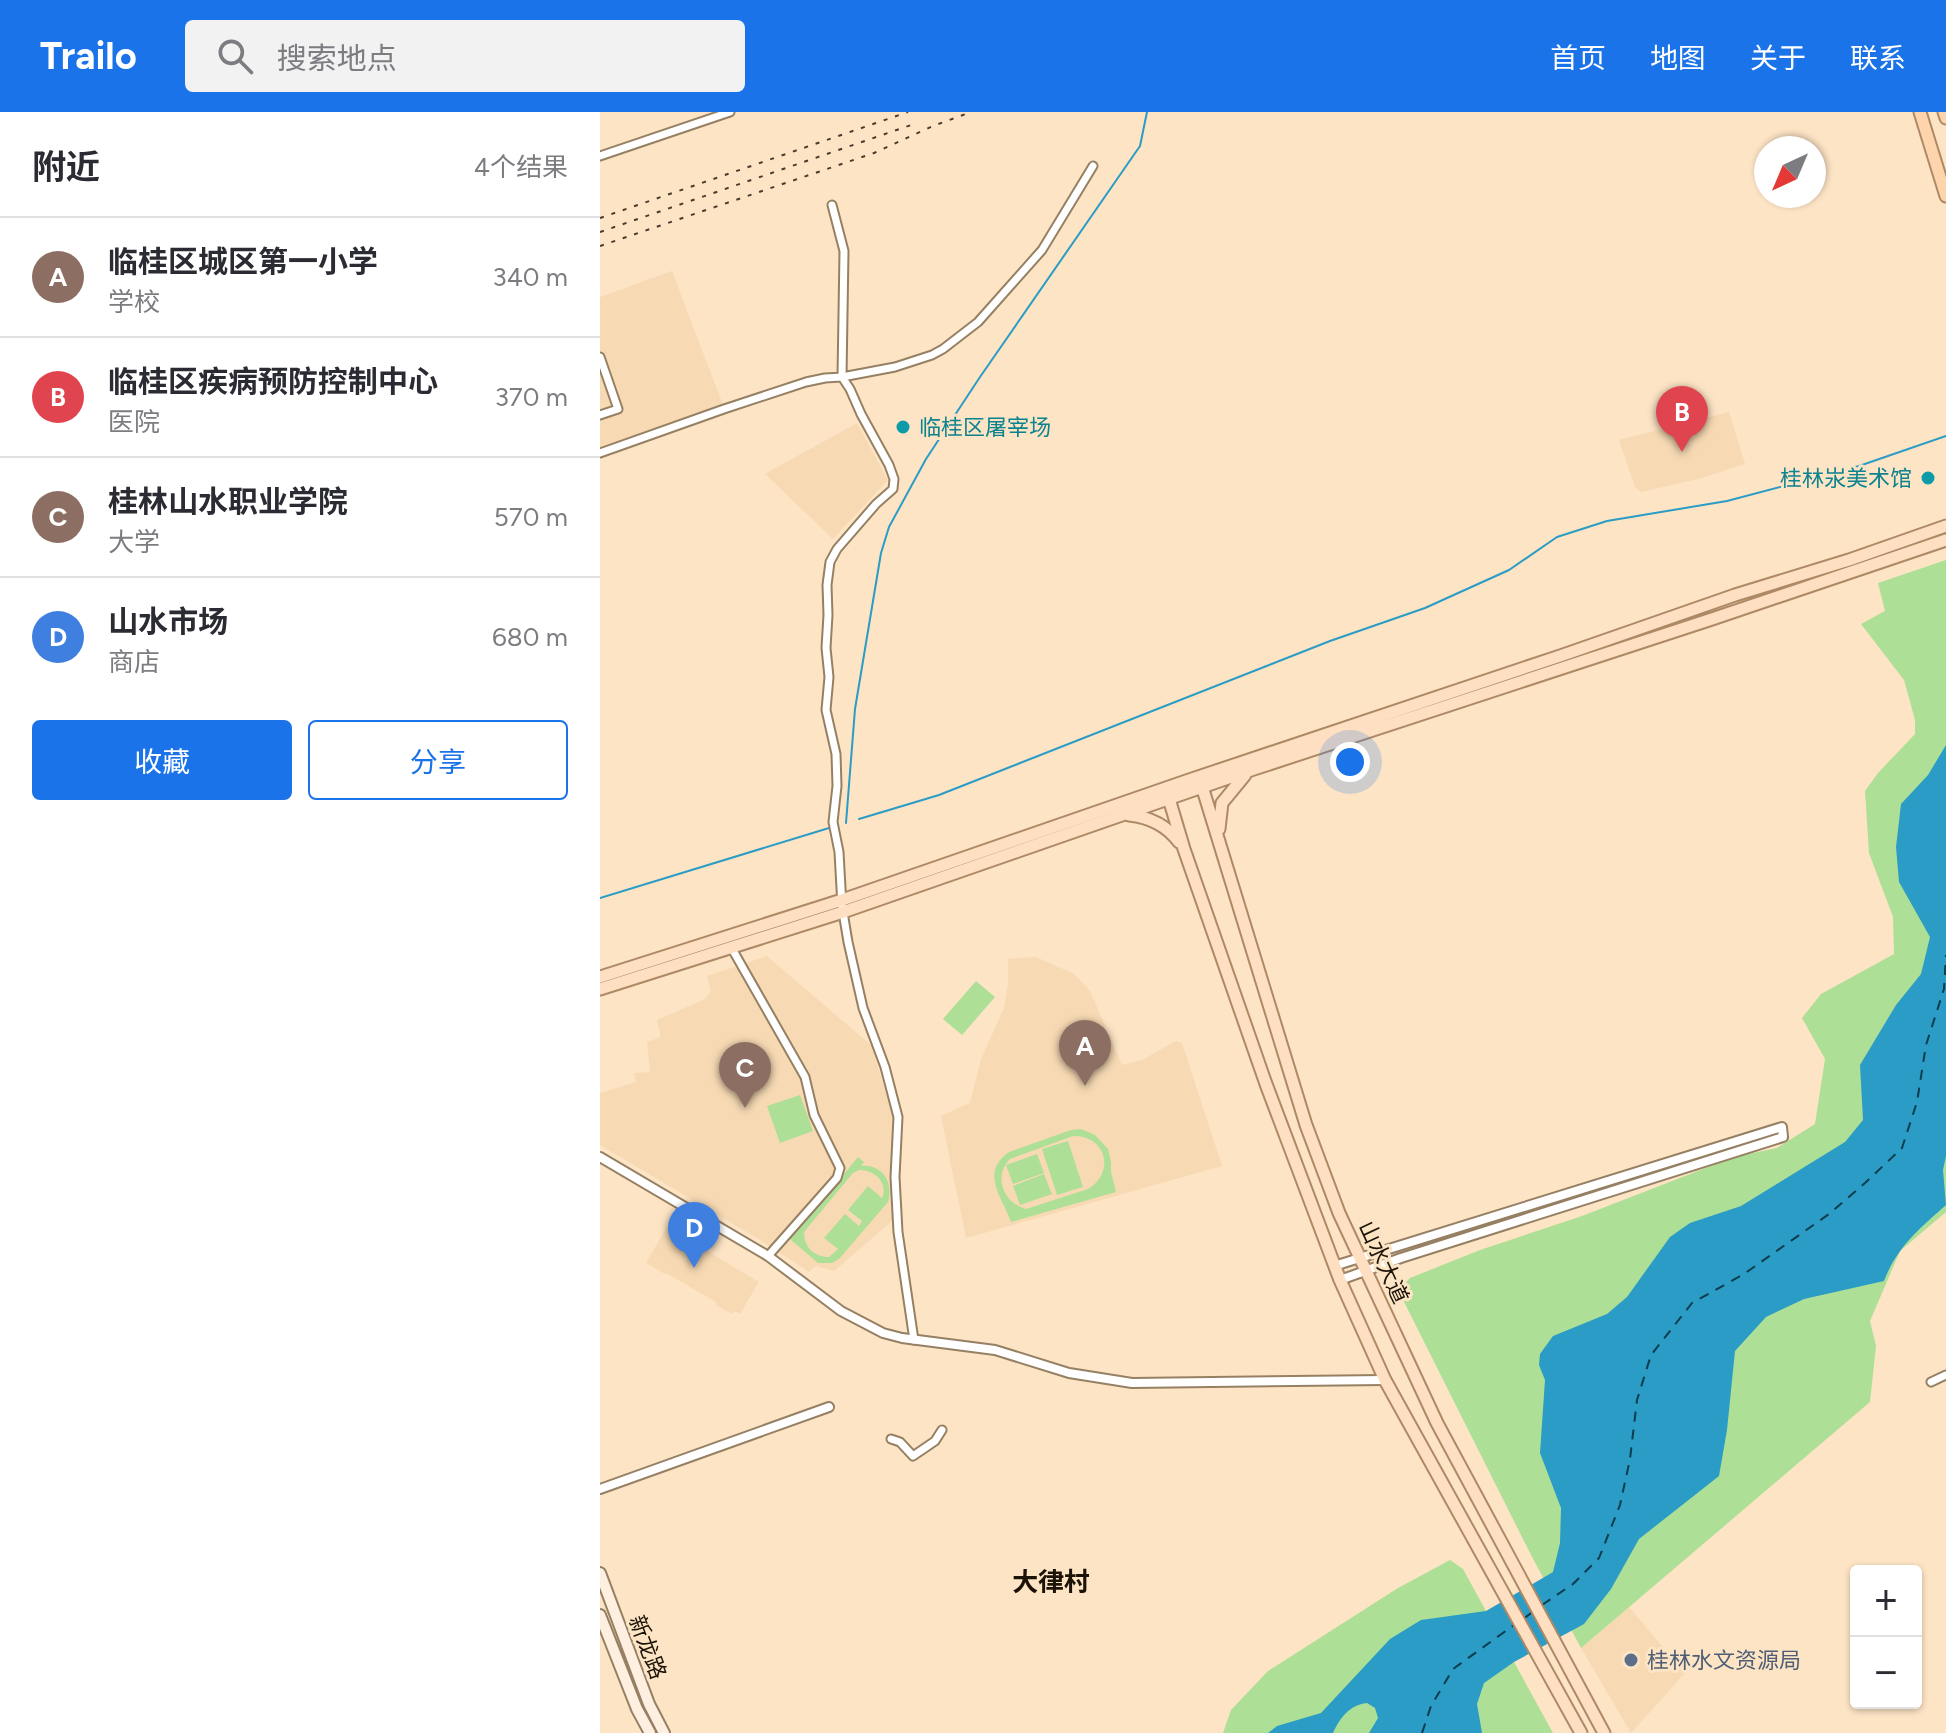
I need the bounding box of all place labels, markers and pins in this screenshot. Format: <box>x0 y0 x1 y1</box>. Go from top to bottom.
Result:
pin: B <box>1656 386 1708 452</box>
place label: 临桂区屠宰场 <box>919 414 1051 441</box>
marker: 临桂区屠宰场 <box>894 418 912 436</box>
place label: 桂林汖美术馆 <box>1780 465 1912 492</box>
marker: 桂林汖美术馆 <box>1919 469 1937 487</box>
pin: A <box>1059 1020 1111 1086</box>
pin: C <box>719 1042 771 1108</box>
pin: D <box>668 1202 720 1268</box>
place label: 桂林水文资源局 <box>1647 1647 1801 1674</box>
marker: 桂林水文资源局 <box>1622 1651 1640 1669</box>

